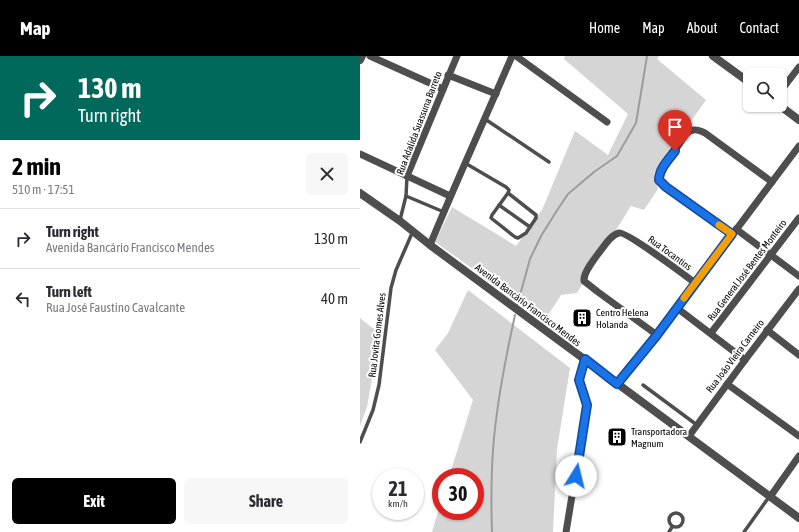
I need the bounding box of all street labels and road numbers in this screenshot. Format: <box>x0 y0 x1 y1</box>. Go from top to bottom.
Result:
street label: Rua Adalida Suassuna Barreto <box>394 70 444 176</box>
street label: Rua General José Bentes Monteiro <box>705 217 789 323</box>
street label: Rua Tocantins <box>646 234 694 273</box>
street label: Avenida Bancário Francisco Mendes <box>473 262 583 349</box>
street label: Rua Jovita Gomes Alves <box>366 292 388 378</box>
street label: Rua João Vieira Carneiro <box>704 317 766 395</box>

